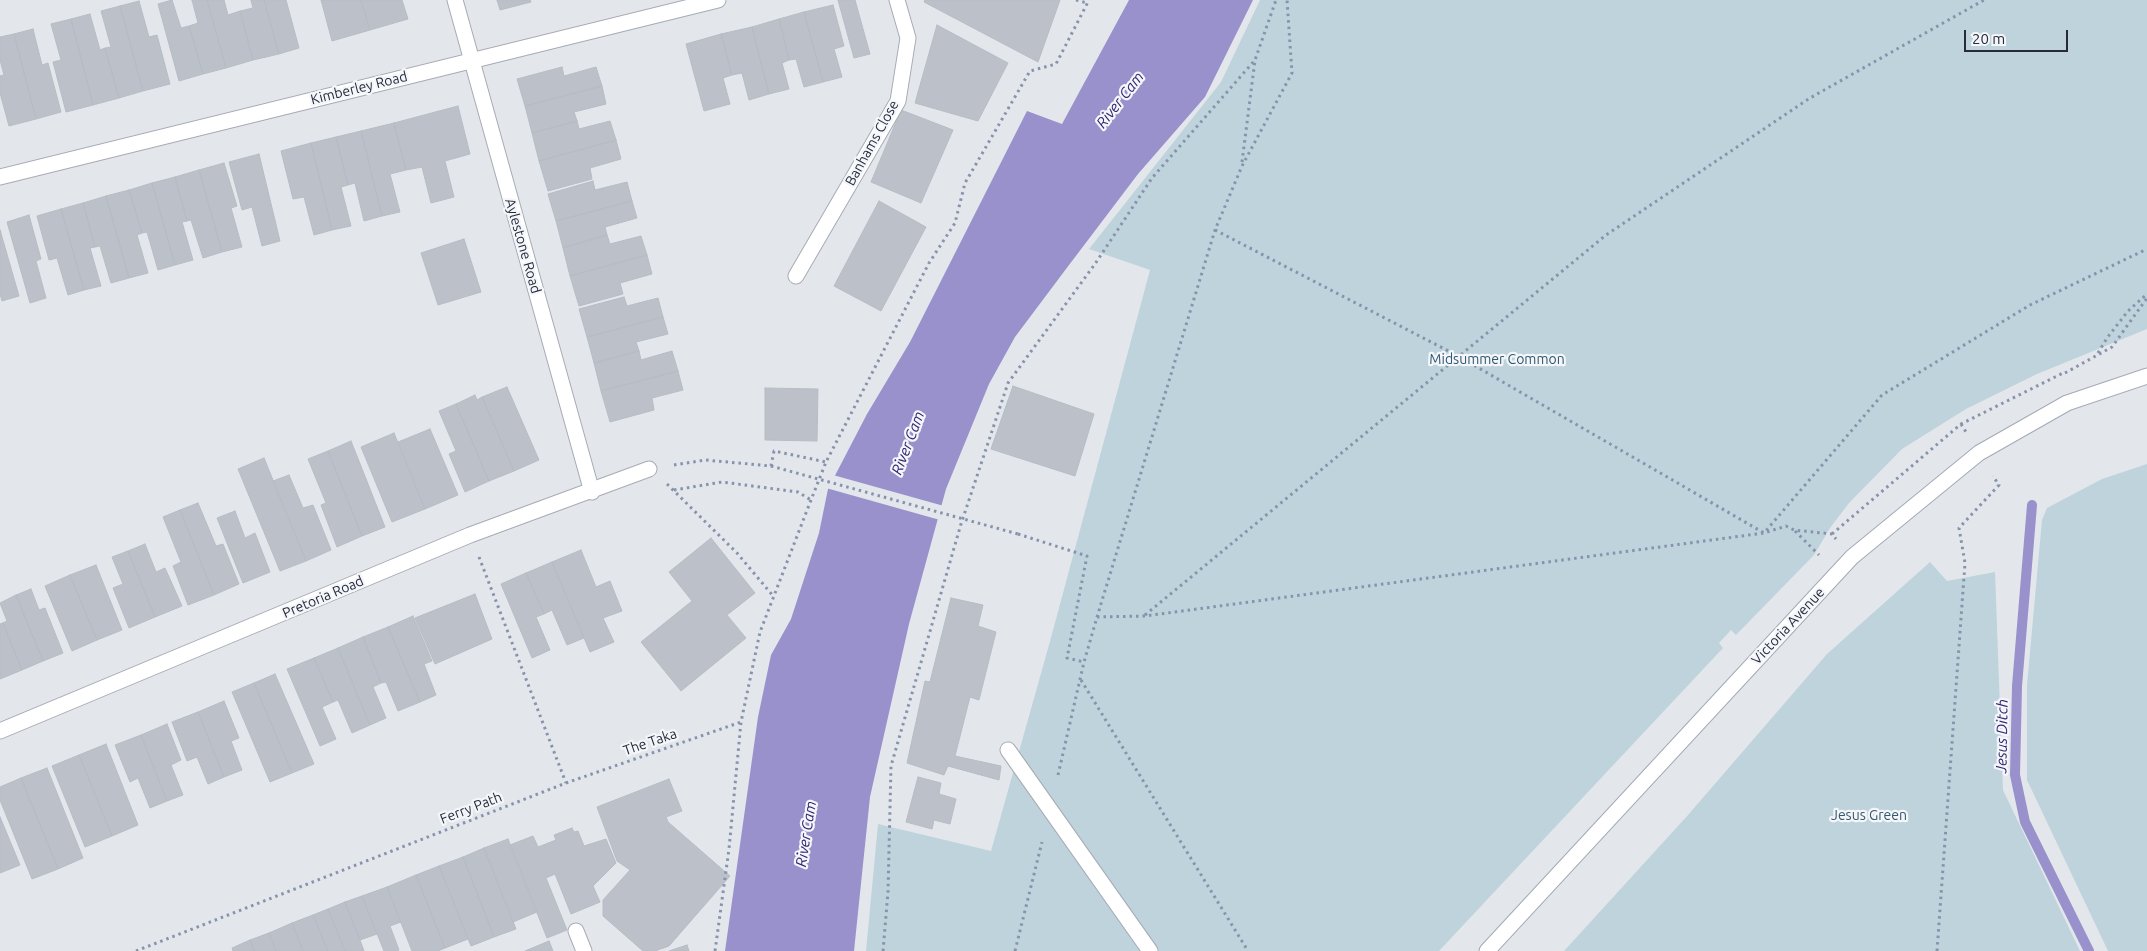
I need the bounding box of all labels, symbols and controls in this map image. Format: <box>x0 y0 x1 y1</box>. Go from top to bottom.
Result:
scale bar <box>1967 20 2071 52</box>
text: 20 m <box>1972 30 2005 47</box>
street label: Kimberley Road <box>309 68 409 108</box>
water label: River Cam <box>1092 68 1148 132</box>
street label: Banhams Close <box>842 97 902 189</box>
street label: Aylestone Road <box>501 197 545 295</box>
park label: Midsummer Common <box>1429 351 1565 367</box>
water label: River Cam <box>888 409 928 477</box>
street label: Pretoria Road <box>280 572 366 622</box>
street label: Victoria Avenue <box>1748 584 1828 668</box>
water label: Jesus Ditch <box>1992 699 2012 773</box>
street label: The Taka <box>621 725 679 759</box>
street label: Ferry Path <box>438 789 504 827</box>
water label: River Cam <box>792 800 820 868</box>
park label: Jesus Green <box>1831 807 1907 823</box>

